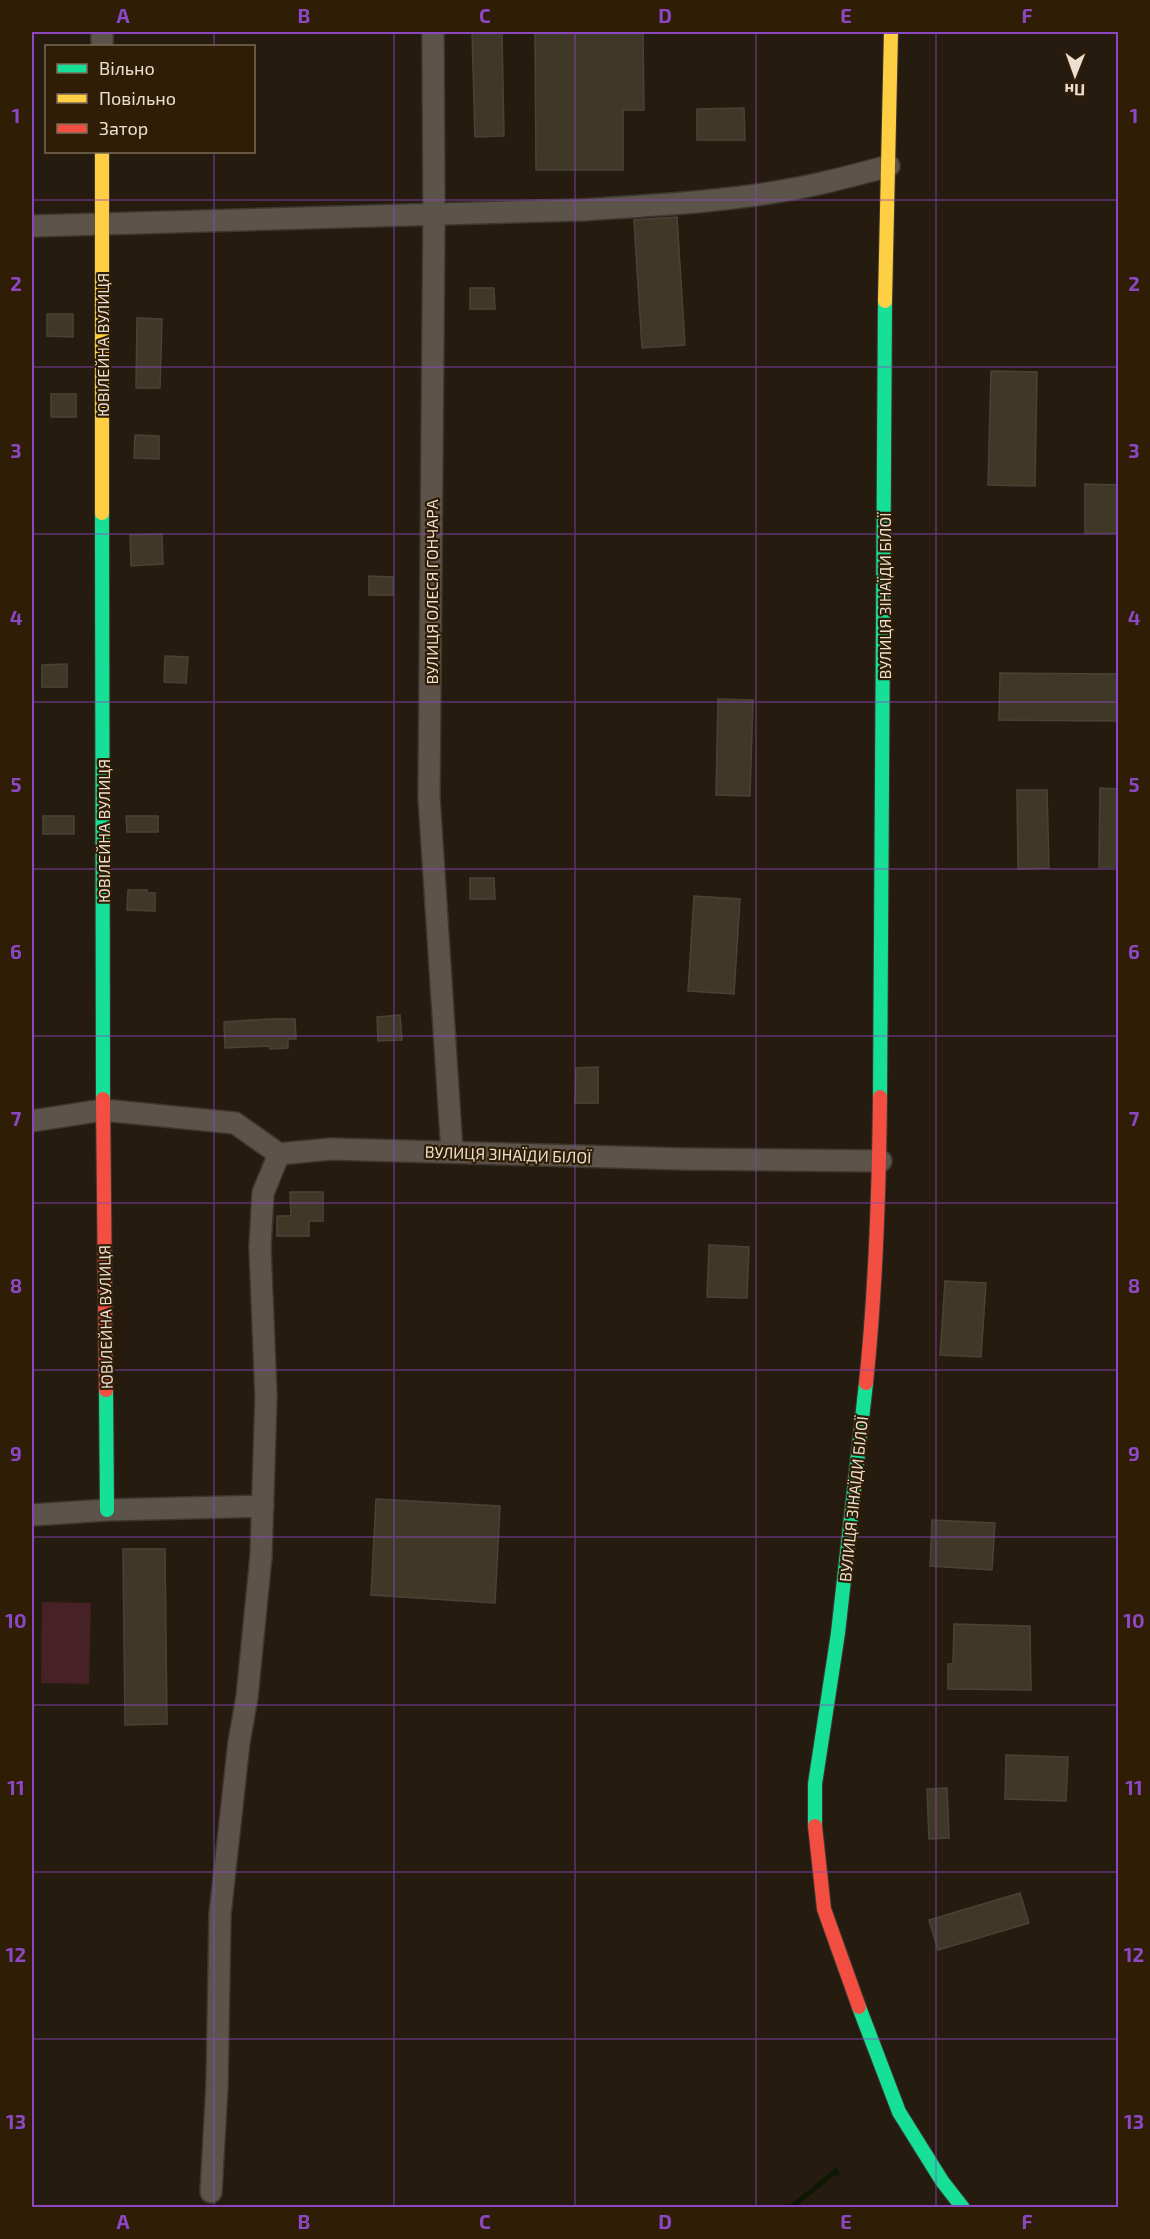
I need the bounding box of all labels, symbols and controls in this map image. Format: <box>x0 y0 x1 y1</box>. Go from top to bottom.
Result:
text: A <box>116 3 130 27</box>
text: B <box>298 3 310 27</box>
text: C <box>479 3 491 27</box>
text: D <box>658 3 672 27</box>
text: E <box>840 3 852 27</box>
text: F <box>1021 3 1033 27</box>
legend <box>45 45 255 153</box>
north arrow <box>1045 45 1105 105</box>
text: Вільно <box>99 57 155 79</box>
text: Пн <box>1064 81 1085 100</box>
text: Повільно <box>99 87 176 109</box>
text: 1 <box>12 103 20 127</box>
text: 1 <box>1130 103 1138 127</box>
text: Затор <box>99 117 148 139</box>
text: 2 <box>10 271 22 295</box>
text: 2 <box>1128 271 1140 295</box>
street label: ЮВІЛЕЙНА ВУЛИЦЯ <box>93 273 112 417</box>
text: 3 <box>10 438 22 462</box>
text: 3 <box>1128 438 1140 462</box>
street label: ВУЛИЦЯ ОЛЕСЯ ГОНЧАРА <box>422 499 441 685</box>
street label: ВУЛИЦЯ ЗІНАЇДИ БІЛОЇ <box>875 512 894 679</box>
text: 4 <box>10 605 23 629</box>
text: 4 <box>1128 605 1141 629</box>
street label: ЮВІЛЕЙНА ВУЛИЦЯ <box>94 759 113 903</box>
text: 5 <box>10 772 22 796</box>
text: 5 <box>1128 772 1140 796</box>
text: 6 <box>10 939 22 963</box>
text: 6 <box>1128 939 1140 963</box>
text: 7 <box>11 1106 22 1130</box>
text: 7 <box>1129 1106 1140 1130</box>
street label: ВУЛИЦЯ ЗІНАЇДИ БІЛОЇ <box>424 1142 592 1166</box>
street label: ЮВІЛЕЙНА ВУЛИЦЯ <box>94 1245 116 1389</box>
text: 8 <box>10 1273 22 1297</box>
text: 8 <box>1128 1273 1140 1297</box>
street label: ВУЛИЦЯ ЗІНАЇДИ БІЛОЇ <box>835 1414 871 1583</box>
text: 9 <box>10 1441 22 1465</box>
text: 9 <box>1128 1441 1140 1465</box>
text: 10 <box>5 1608 27 1632</box>
text: 10 <box>1123 1608 1145 1632</box>
text: 11 <box>7 1775 25 1799</box>
text: 11 <box>1125 1775 1143 1799</box>
text: 12 <box>6 1942 26 1966</box>
text: 12 <box>1124 1942 1144 1966</box>
text: 13 <box>6 2109 26 2133</box>
text: 13 <box>1124 2109 1144 2133</box>
text: A <box>116 2209 130 2233</box>
text: B <box>298 2209 310 2233</box>
text: C <box>479 2209 491 2233</box>
text: D <box>658 2209 672 2233</box>
text: E <box>840 2209 852 2233</box>
text: F <box>1021 2209 1033 2233</box>

